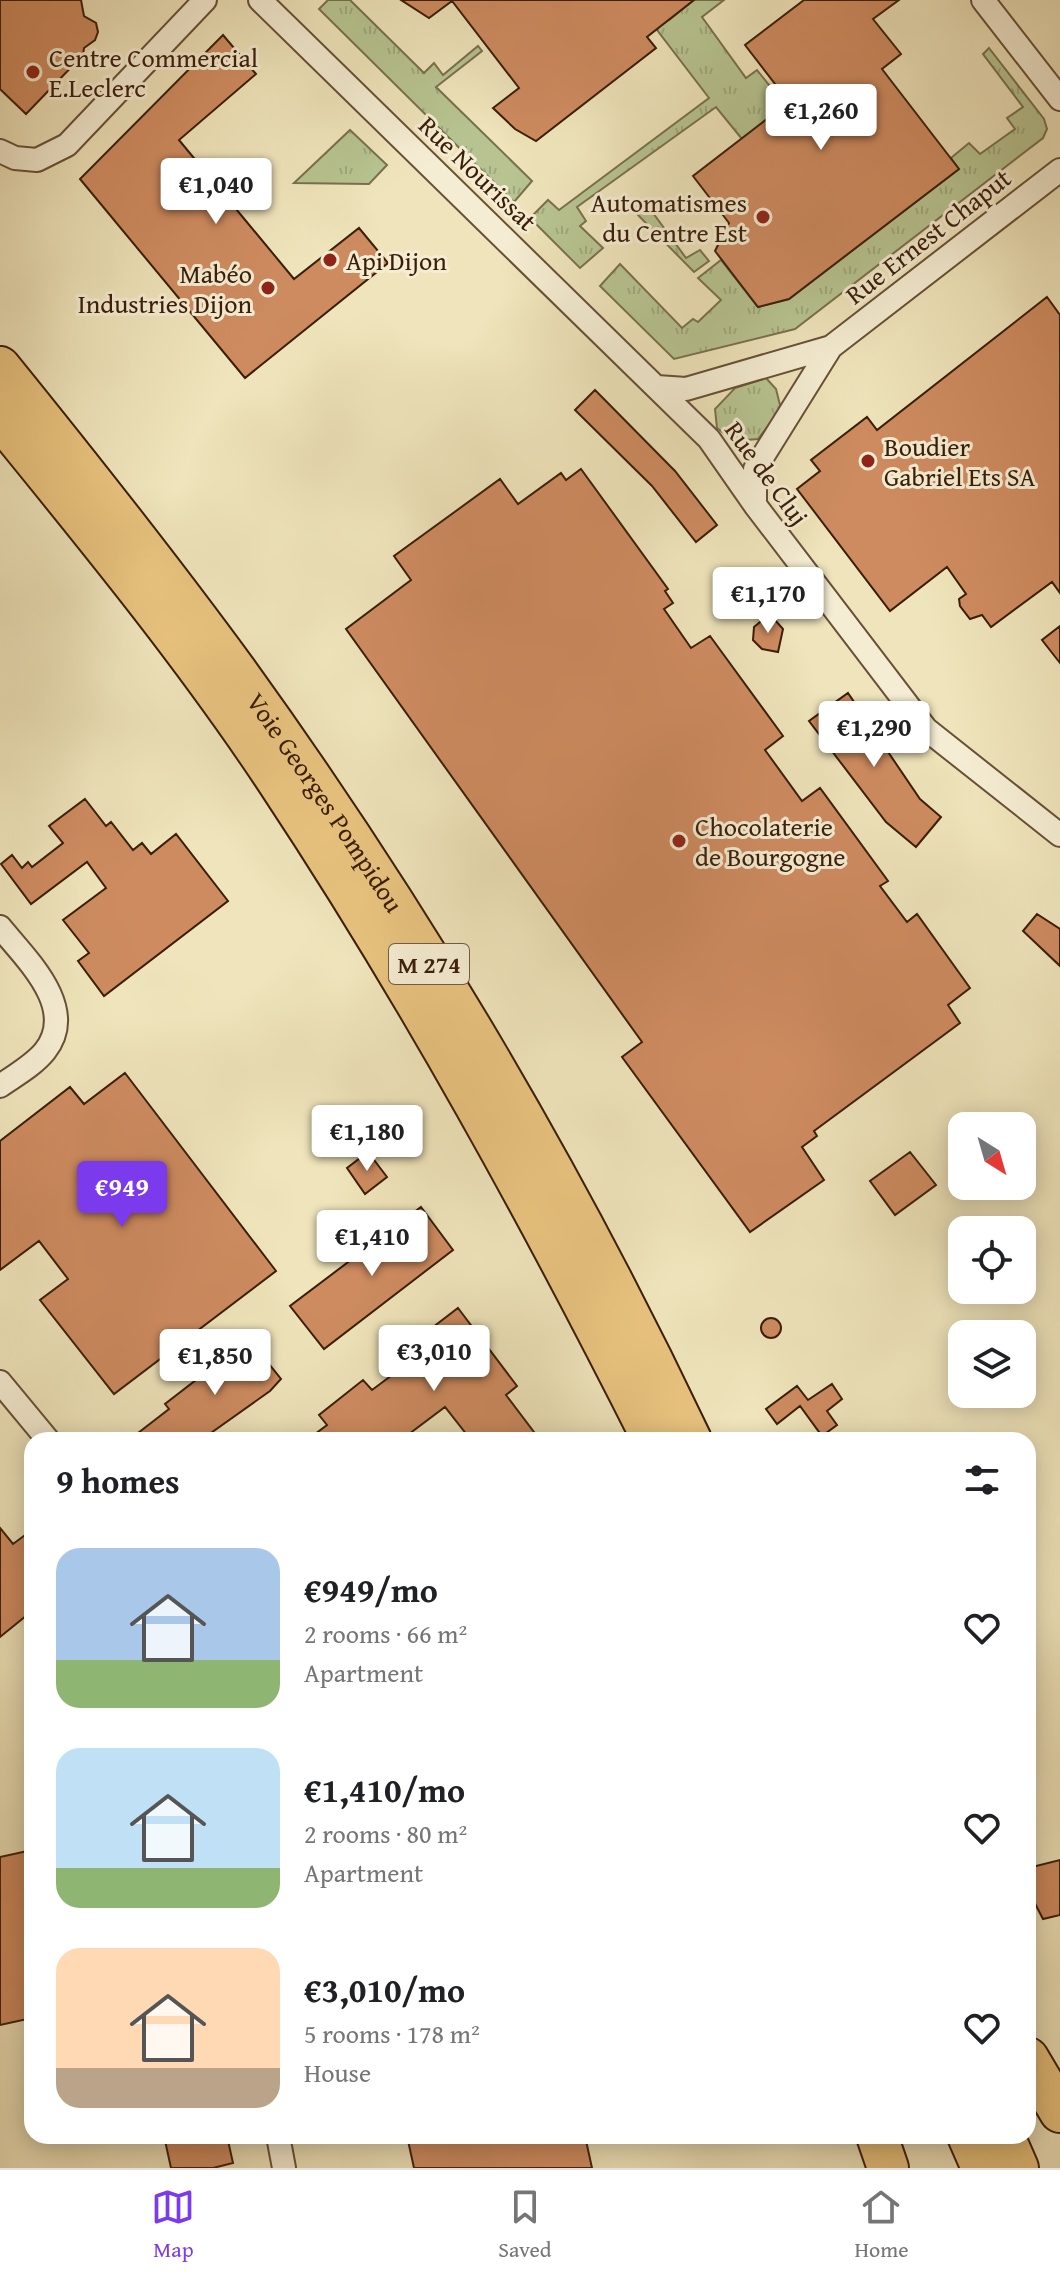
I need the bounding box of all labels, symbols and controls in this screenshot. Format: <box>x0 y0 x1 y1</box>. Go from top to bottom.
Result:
place label: Centre Commercial E.Leclerc <box>49 38 258 107</box>
marker: Centre Commercial E.Leclerc <box>24 63 42 81</box>
pin: €1,260 <box>756 84 886 152</box>
text: €1,260 <box>784 90 858 129</box>
street label: Rue Nourissat <box>410 106 546 240</box>
pin: €1,040 <box>151 158 281 226</box>
street label: Rue Ernest Chaput <box>837 159 1019 313</box>
text: €1,040 <box>179 164 253 203</box>
place label: Automatismes du Centre Est <box>591 183 747 252</box>
marker: Automatismes du Centre Est <box>754 208 772 226</box>
place label: Api Dijon <box>346 241 447 280</box>
marker: Api Dijon <box>321 251 339 269</box>
place label: Mabéo Industries Dijon <box>78 254 252 323</box>
marker: Mabéo Industries Dijon <box>259 279 277 297</box>
street label: Rue de Cluj <box>716 412 818 534</box>
place label: Boudier Gabriel Ets SA <box>884 427 1035 496</box>
marker: Boudier Gabriel Ets SA <box>859 452 877 470</box>
pin: €1,170 <box>703 567 833 635</box>
text: €1,170 <box>731 573 805 612</box>
street label: Voie Georges Pompidou <box>238 684 414 920</box>
pin: €1,290 <box>809 701 939 769</box>
text: €1,290 <box>837 707 911 746</box>
place label: Chocolaterie de Bourgogne <box>695 807 846 876</box>
marker: Chocolaterie de Bourgogne <box>670 832 688 850</box>
road number: M 274 <box>389 944 469 984</box>
pin: €1,180 <box>302 1105 432 1173</box>
text: €1,180 <box>330 1111 404 1150</box>
north arrow <box>948 1112 1036 1200</box>
map controls <box>948 1112 1036 1408</box>
pin: €949 <box>75 1161 169 1229</box>
text: €949 <box>95 1167 149 1206</box>
pin: €1,410 <box>307 1210 437 1278</box>
text: €1,410 <box>335 1216 409 1255</box>
button: locate <box>948 1216 1036 1304</box>
button: layers <box>948 1320 1036 1408</box>
pin: €3,010 <box>369 1325 499 1393</box>
pin: €1,850 <box>150 1329 280 1397</box>
text: €3,010 <box>397 1331 471 1370</box>
text: €1,850 <box>178 1335 252 1374</box>
text: 9 homes <box>56 1456 180 1505</box>
icon: filters <box>960 1458 1004 1502</box>
text: €949/mo <box>304 1565 438 1614</box>
icon: home <box>120 1580 216 1676</box>
icon: heart <box>960 1606 1004 1650</box>
text: 2 rooms · 66 m² <box>304 1614 467 1653</box>
text: Apartment <box>304 1653 423 1692</box>
text: €1,410/mo <box>304 1765 465 1814</box>
icon: home <box>120 1780 216 1876</box>
icon: heart <box>960 1806 1004 1850</box>
text: 2 rooms · 80 m² <box>304 1814 467 1853</box>
text: Apartment <box>304 1853 423 1892</box>
text: €3,010/mo <box>304 1965 465 2014</box>
icon: home <box>120 1980 216 2076</box>
icon: heart <box>960 2006 1004 2050</box>
text: 5 rooms · 178 m² <box>304 2014 480 2053</box>
text: House <box>304 2053 371 2092</box>
tab: Map <box>151 2185 195 2265</box>
tab: Saved <box>498 2185 552 2265</box>
tab: Home <box>854 2185 909 2265</box>

